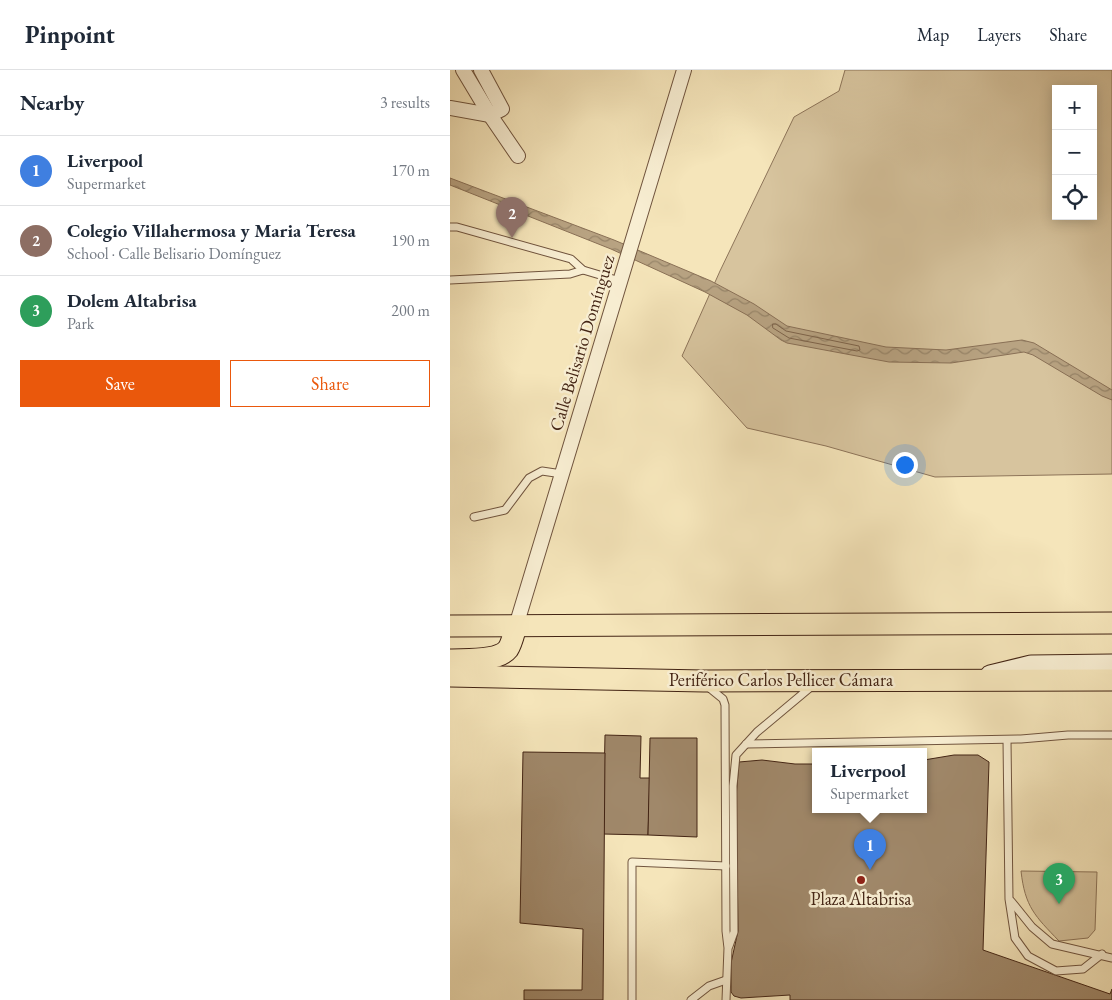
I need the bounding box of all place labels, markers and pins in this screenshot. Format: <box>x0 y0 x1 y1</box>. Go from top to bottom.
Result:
pin: 2 <box>496 197 528 238</box>
pin: 1 <box>854 829 886 870</box>
pin: 3 <box>1043 863 1075 904</box>
marker: Plaza Altabrisa <box>855 874 867 886</box>
place label: Plaza Altabrisa <box>811 887 912 910</box>

